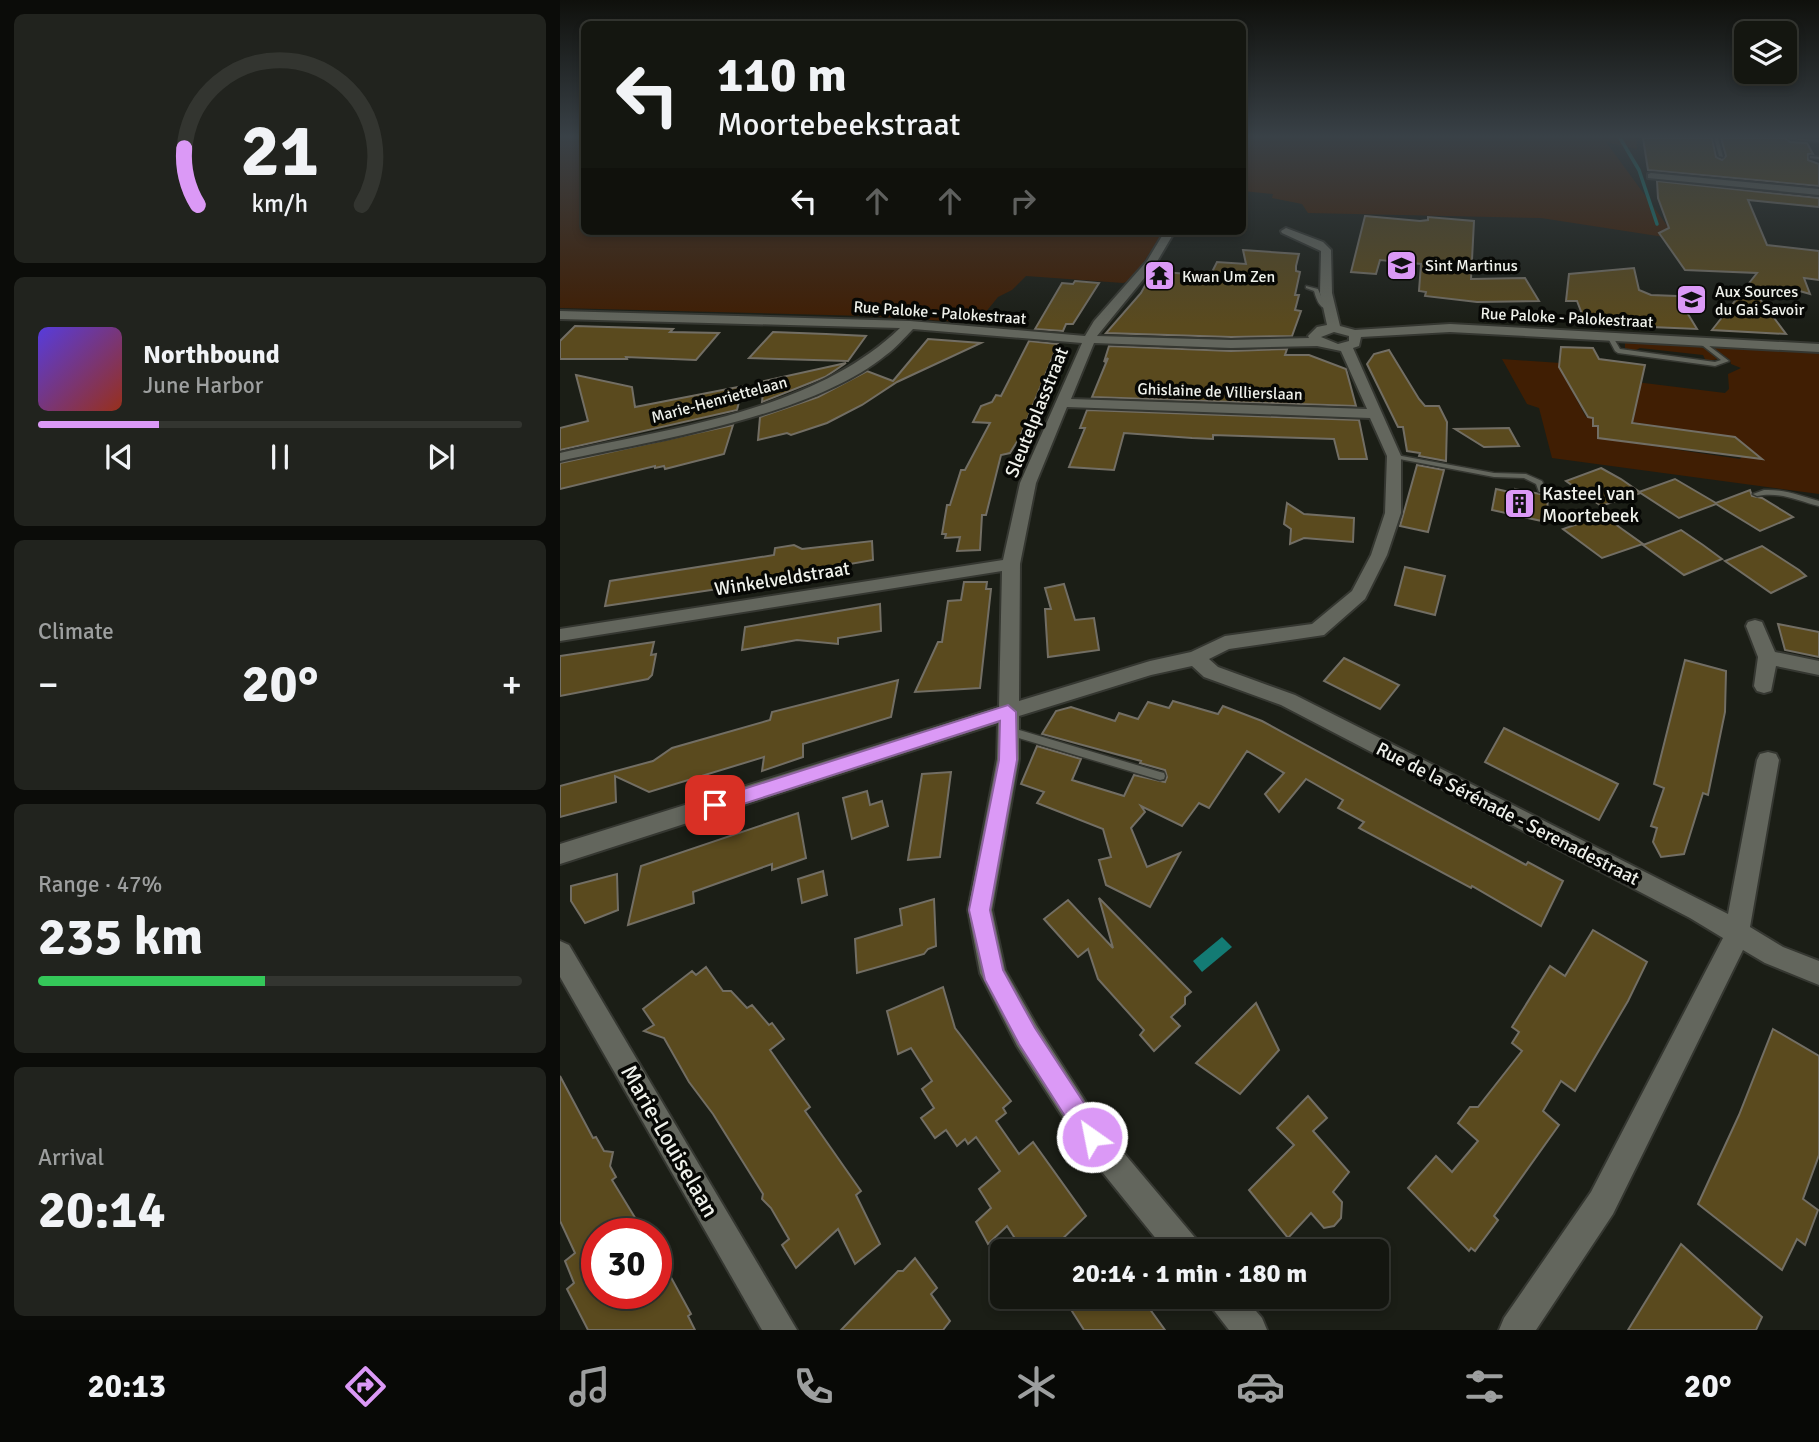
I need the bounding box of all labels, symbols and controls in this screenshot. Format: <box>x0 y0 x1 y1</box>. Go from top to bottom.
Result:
map controls <box>1734 21 1797 84</box>
button: layers <box>1734 21 1797 84</box>
text: 110 m <box>717 45 847 105</box>
icon: left <box>602 49 693 140</box>
text: Moortebeekstraat <box>717 105 961 144</box>
text: 21 <box>241 107 319 196</box>
icon: left <box>785 182 823 220</box>
icon: ahead <box>858 182 896 220</box>
icon: ahead <box>931 182 969 220</box>
icon: right <box>1004 182 1042 220</box>
text: km/h <box>252 187 308 218</box>
school or university icon: Sint Martinus <box>1385 248 1419 282</box>
place label: Sint Martinus <box>1425 256 1518 276</box>
temple icon: Kwan Um Zen <box>1142 259 1176 293</box>
place label: Kwan Um Zen <box>1182 267 1275 287</box>
place label: Aux Sources du Gai Savoir <box>1715 282 1805 320</box>
school or university icon: Aux Sources du Gai Savoir <box>1675 283 1709 317</box>
street label: Rue Paloke - Palokestraat <box>853 297 1027 329</box>
street label: Rue Paloke - Palokestraat <box>1480 303 1654 333</box>
text: Northbound <box>143 339 280 371</box>
street label: Sleutelplasstraat <box>1000 343 1074 481</box>
text: June Harbor <box>143 371 263 400</box>
street label: Marie-Henriettelaan <box>649 372 789 428</box>
street label: Ghislaine de Villierslaan <box>1137 379 1303 405</box>
icon: previous <box>100 438 138 476</box>
icon: pause <box>261 438 299 476</box>
icon: next <box>422 438 460 476</box>
place label: Kasteel van Moortebeek <box>1542 482 1640 528</box>
building icon: Kasteel van Moortebeek <box>1502 487 1536 521</box>
street label: Winkelveldstraat <box>713 556 852 602</box>
text: Climate <box>38 617 114 646</box>
text: 20° <box>242 652 318 716</box>
text: − <box>38 661 59 708</box>
text: + <box>501 661 522 708</box>
street label: Rue de la Sérénade - Serenadestraat <box>1372 737 1643 891</box>
pin <box>685 775 745 835</box>
icon: arrive <box>696 786 734 824</box>
text: Range · 47% <box>38 870 162 899</box>
text: 235 km <box>38 905 203 969</box>
street label: Marie-Louiselaan <box>614 1060 725 1223</box>
position arrow <box>1055 1100 1129 1174</box>
text: Arrival <box>38 1143 104 1172</box>
text: 20:14 <box>38 1178 166 1242</box>
speed limit sign: 30 <box>581 1218 672 1309</box>
text: 20:14 · 1 min · 180 m <box>1072 1258 1307 1290</box>
icon: directions <box>341 1362 390 1411</box>
icon: music <box>565 1362 614 1411</box>
icon: phone <box>789 1362 838 1411</box>
icon: climate <box>1012 1362 1061 1411</box>
icon: car <box>1236 1362 1285 1411</box>
icon: filters <box>1460 1362 1509 1411</box>
text: 20:13 <box>87 1367 166 1406</box>
text: 20° <box>1684 1367 1731 1406</box>

